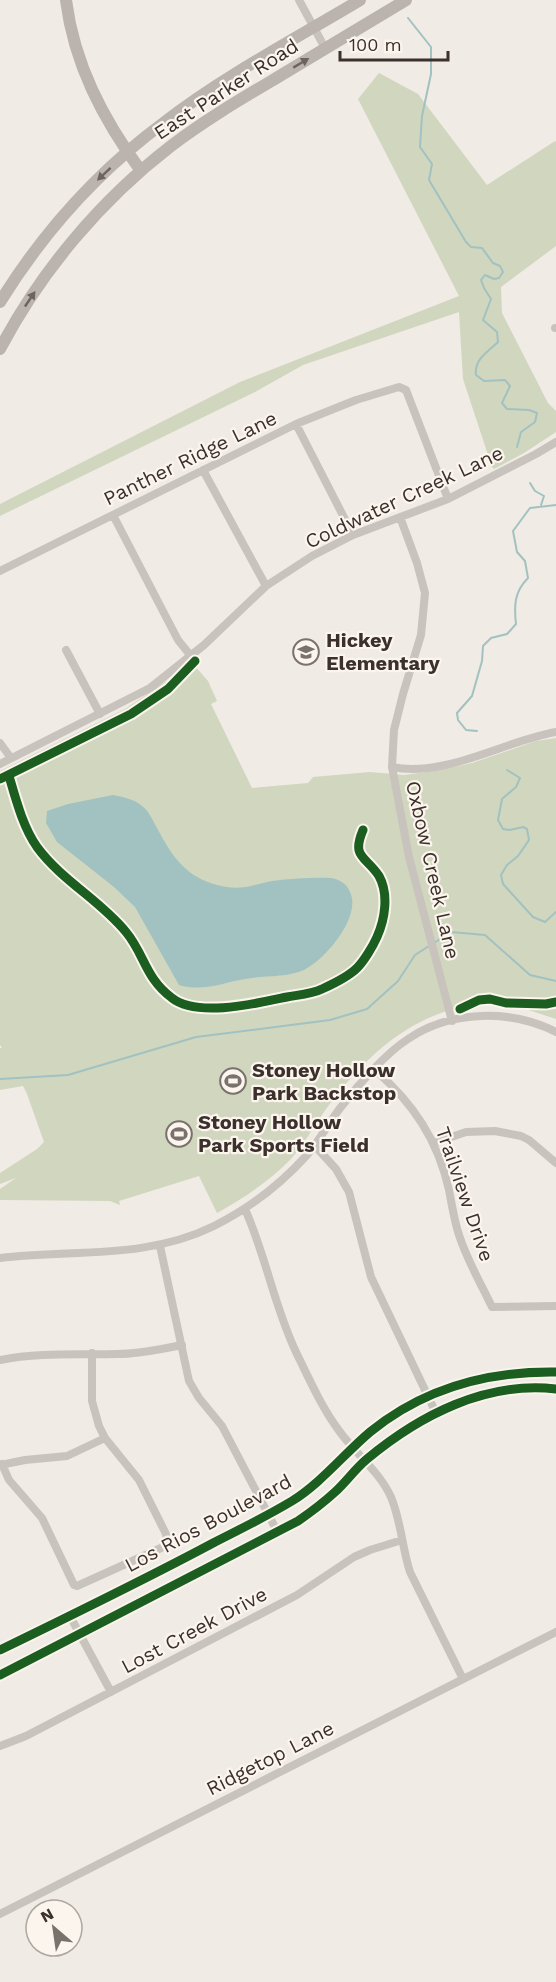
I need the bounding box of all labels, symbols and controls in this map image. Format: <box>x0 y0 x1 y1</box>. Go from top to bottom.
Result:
scale bar <box>340 24 448 62</box>
street label: East Parker Road <box>149 33 303 145</box>
text: 100 m <box>349 34 402 55</box>
one-way arrow <box>293 58 309 69</box>
one-way arrow <box>97 166 111 180</box>
one-way arrow <box>24 291 35 307</box>
street label: Panther Ridge Lane <box>99 406 281 510</box>
street label: Coldwater Creek Lane <box>301 441 507 553</box>
place label: Hickey Elementary <box>326 628 441 675</box>
school or university icon: Hickey Elementary <box>291 637 321 667</box>
street label: Oxbow Creek Lane <box>401 779 465 961</box>
place label: Stoney Hollow Park Backstop <box>252 1058 396 1105</box>
sports icon: Stoney Hollow Park Backstop <box>218 1066 248 1096</box>
place label: Stoney Hollow Park Sports Field <box>198 1110 369 1157</box>
sports icon: Stoney Hollow Park Sports Field <box>164 1119 194 1149</box>
street label: Trailview Drive <box>431 1124 499 1264</box>
street label: Los Rios Boulevard <box>120 1469 296 1577</box>
street label: Lost Creek Drive <box>117 1581 271 1679</box>
street label: Ridgetop Lane <box>202 1716 338 1800</box>
north arrow <box>24 1898 84 1958</box>
text: N <box>37 1904 57 1927</box>

